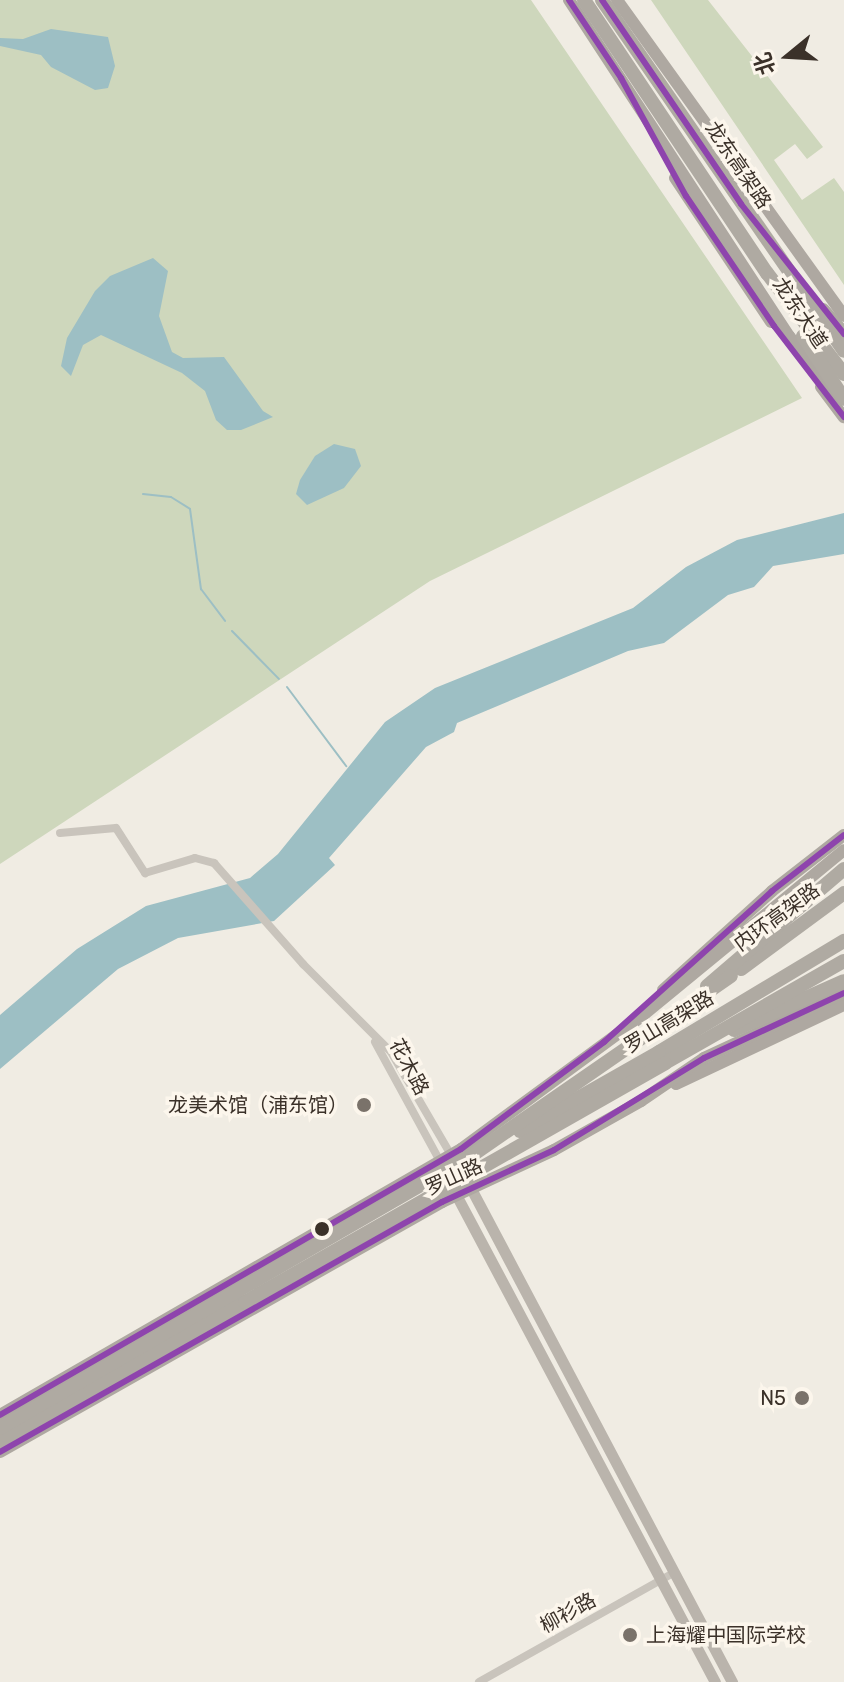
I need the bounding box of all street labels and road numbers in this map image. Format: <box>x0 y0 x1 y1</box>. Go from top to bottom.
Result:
street label: 龙东高架路 <box>700 117 776 213</box>
street label: 龙东大道 <box>768 273 832 353</box>
street label: 内环高架路 <box>729 878 825 956</box>
street label: 罗山高架路 <box>620 986 718 1058</box>
street label: 花木路 <box>384 1035 434 1099</box>
street label: 罗山路 <box>422 1154 486 1200</box>
street label: 柳衫路 <box>536 1588 600 1638</box>

